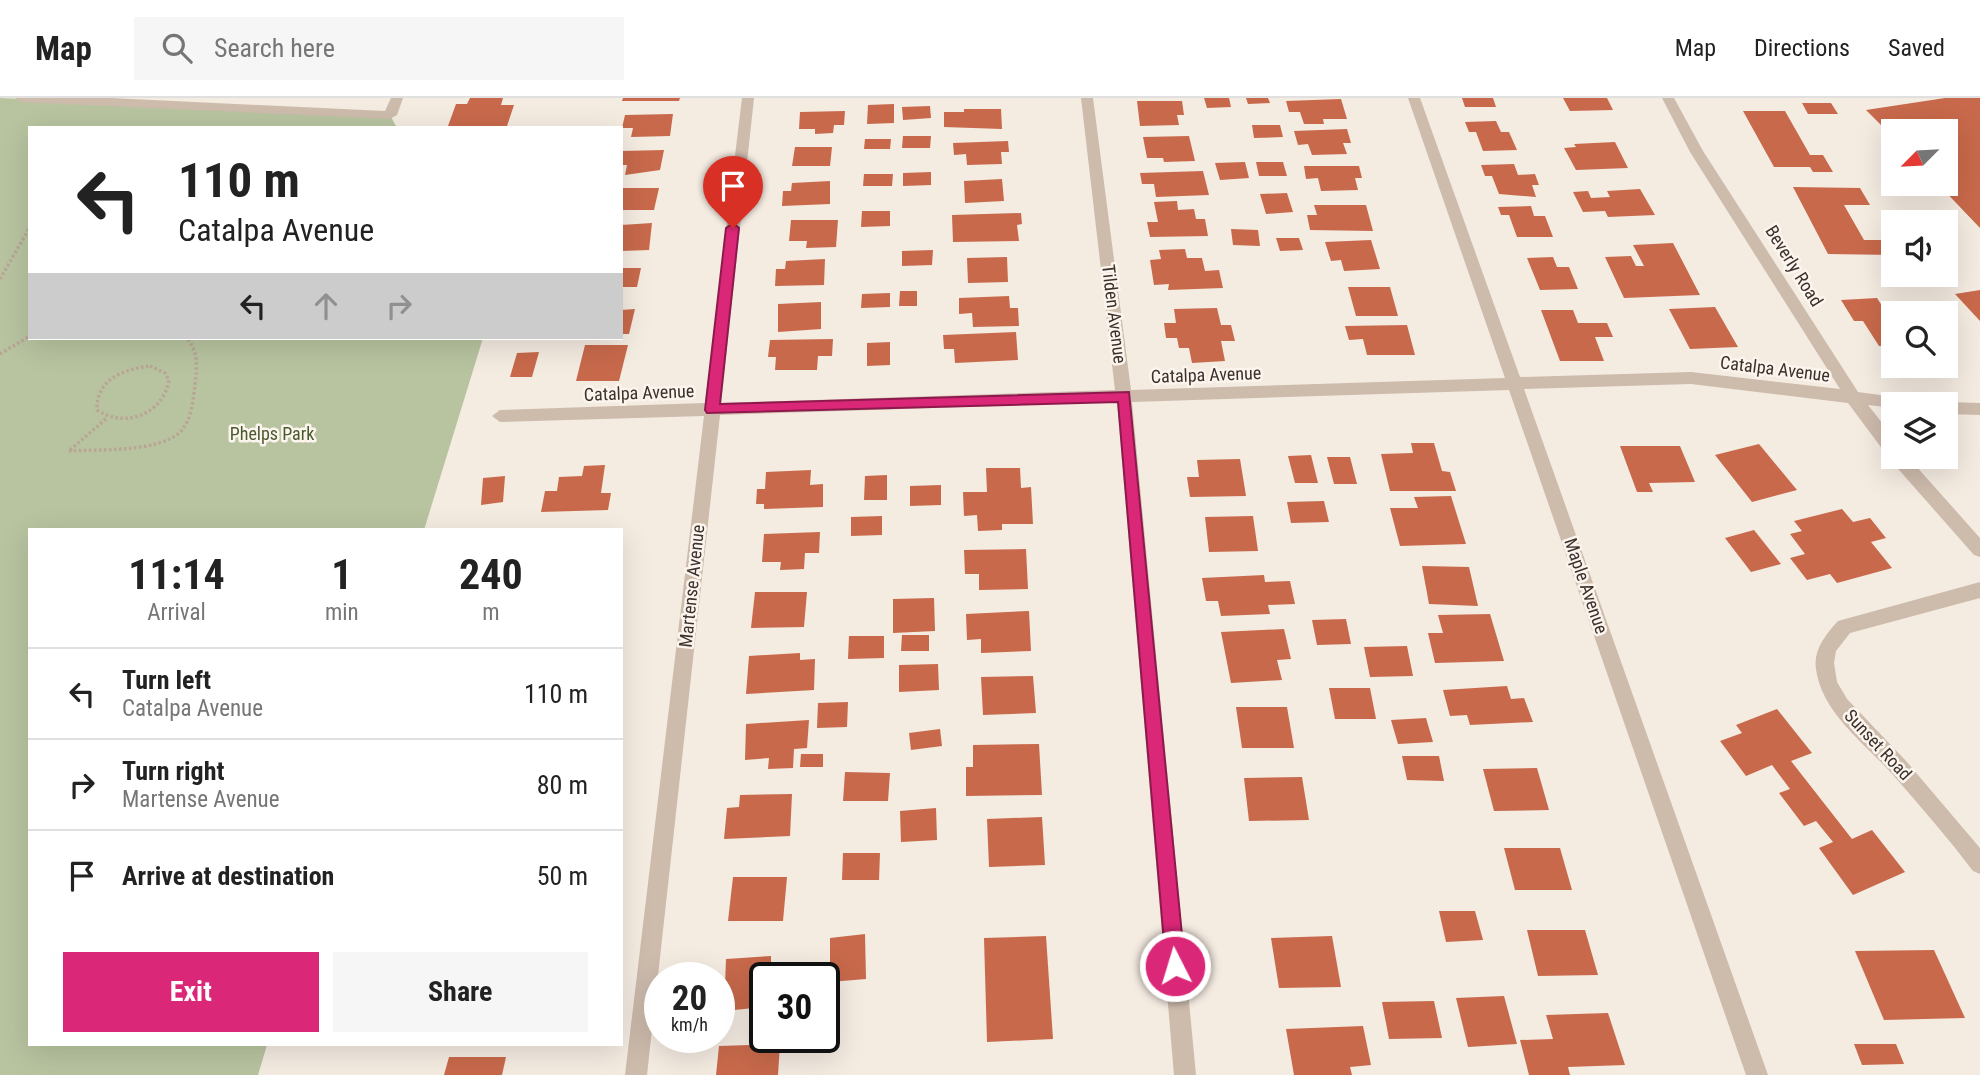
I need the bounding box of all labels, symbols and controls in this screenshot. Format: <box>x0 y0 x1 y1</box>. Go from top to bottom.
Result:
search box <box>134 17 624 80</box>
text: Map <box>35 29 92 68</box>
icon: search <box>158 29 196 67</box>
text: Search here <box>214 33 335 63</box>
text: Map <box>1675 34 1716 62</box>
text: Directions <box>1754 34 1850 62</box>
text: Saved <box>1888 34 1945 62</box>
north arrow <box>1881 119 1958 196</box>
map controls <box>1881 119 1958 469</box>
text: 110 m <box>178 152 300 209</box>
icon: left <box>63 154 154 245</box>
pin <box>703 156 763 228</box>
icon: arrive <box>714 167 752 205</box>
button: sound <box>1881 210 1958 287</box>
text: Catalpa Avenue <box>178 211 374 249</box>
street label: Beverly Road <box>1761 221 1828 310</box>
street label: Tilden Avenue <box>1098 263 1131 365</box>
icon: left <box>234 287 272 325</box>
icon: ahead <box>307 287 345 325</box>
icon: right <box>380 287 418 325</box>
button: search <box>1881 301 1958 378</box>
street label: Catalpa Avenue <box>1719 351 1831 386</box>
street label: Catalpa Avenue <box>1150 362 1261 387</box>
street label: Catalpa Avenue <box>583 380 694 405</box>
button: layers <box>1881 392 1958 469</box>
park label: Phelps Park <box>230 423 314 444</box>
street label: Martense Avenue <box>675 524 708 648</box>
street label: Maple Avenue <box>1560 535 1613 636</box>
text: 11:14 <box>128 550 225 599</box>
text: 1 <box>331 550 352 599</box>
text: 240 <box>459 550 523 599</box>
text: Arrival <box>147 599 206 626</box>
text: min <box>325 599 359 626</box>
text: m <box>482 599 499 626</box>
text: Turn left <box>122 665 211 695</box>
icon: left <box>63 675 101 713</box>
text: 110 m <box>524 679 588 709</box>
text: Catalpa Avenue <box>122 695 263 722</box>
street label: Sunset Road <box>1840 705 1916 784</box>
text: Turn right <box>122 756 224 786</box>
icon: right <box>63 766 101 804</box>
text: 80 m <box>537 770 588 800</box>
text: Martense Avenue <box>122 786 279 813</box>
icon: arrive <box>63 857 101 895</box>
text: Arrive at destination <box>122 861 334 891</box>
text: 50 m <box>537 861 588 891</box>
position arrow <box>1138 929 1212 1003</box>
button: Exit <box>63 952 319 1032</box>
button: Share <box>333 952 588 1032</box>
speed limit sign: 30 <box>749 962 840 1053</box>
text: 20 <box>672 978 707 1019</box>
text: km/h <box>671 1014 708 1035</box>

